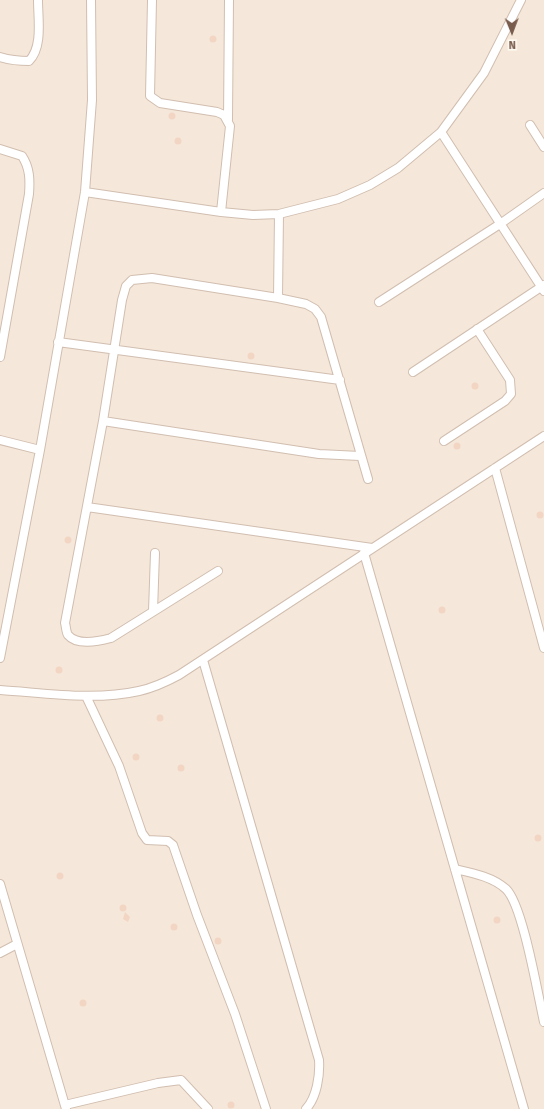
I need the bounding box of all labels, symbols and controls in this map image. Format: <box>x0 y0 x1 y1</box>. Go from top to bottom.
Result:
north arrow <box>492 12 532 52</box>
text: N <box>508 38 516 51</box>

